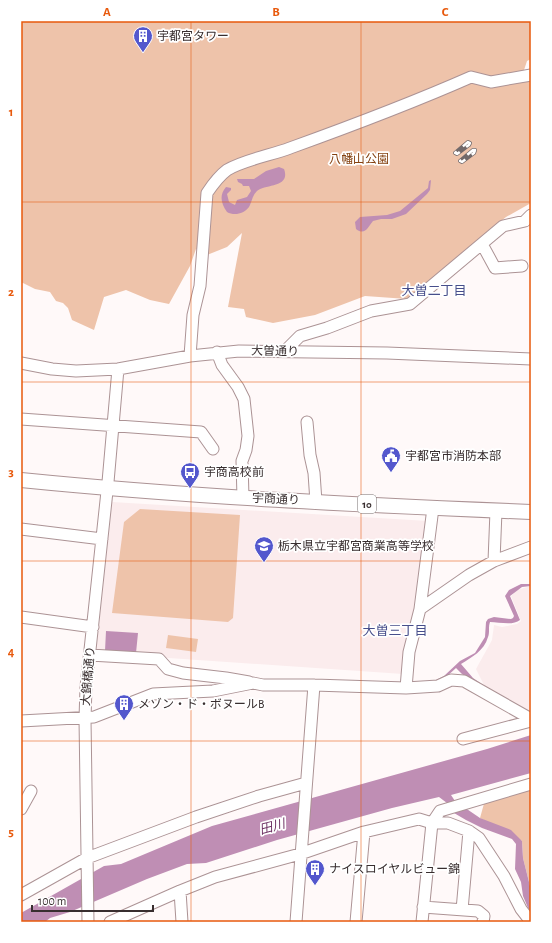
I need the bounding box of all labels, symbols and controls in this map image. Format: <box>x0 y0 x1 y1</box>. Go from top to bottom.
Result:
text: A <box>103 6 111 19</box>
text: B <box>272 6 280 19</box>
text: C <box>442 6 449 19</box>
building icon: 宇都宮タワー <box>132 25 154 53</box>
place label: 宇都宮タワー <box>157 29 229 42</box>
text: 1 <box>9 106 13 119</box>
park label: 八幡山公園 <box>329 152 389 165</box>
district label: 大曽二丁目 <box>401 284 467 298</box>
text: 2 <box>8 286 14 299</box>
street label: 大曽通り <box>251 344 299 357</box>
public building icon: 宇都宮市消防本部 <box>380 445 402 473</box>
place label: 宇都宮市消防本部 <box>405 449 501 462</box>
bus stop icon: 宇商高校前 <box>179 461 201 489</box>
text: 3 <box>8 466 14 479</box>
place label: 宇商高校前 <box>204 466 264 478</box>
street label: 宇商通り <box>252 491 300 506</box>
road number: 10 <box>358 495 376 513</box>
school or university icon: 栃木県立宇都宮商業高等学校 <box>253 535 275 563</box>
place label: 栃木県立宇都宮商業高等学校 <box>278 539 434 552</box>
district label: 大曽三丁目 <box>362 624 428 638</box>
street label: 大錦橋通り <box>78 645 97 706</box>
text: 4 <box>8 646 15 659</box>
building icon: メゾン・ド・ボヌールB <box>113 693 135 721</box>
place label: メゾン・ド・ボヌールB <box>138 697 264 710</box>
water label: 田川 <box>258 816 289 837</box>
text: 5 <box>8 826 14 839</box>
building icon: ナイスロイヤルビュー錦 <box>304 858 326 886</box>
place label: ナイスロイヤルビュー錦 <box>329 862 460 875</box>
scale bar <box>32 887 153 913</box>
text: 100 m <box>38 895 66 907</box>

